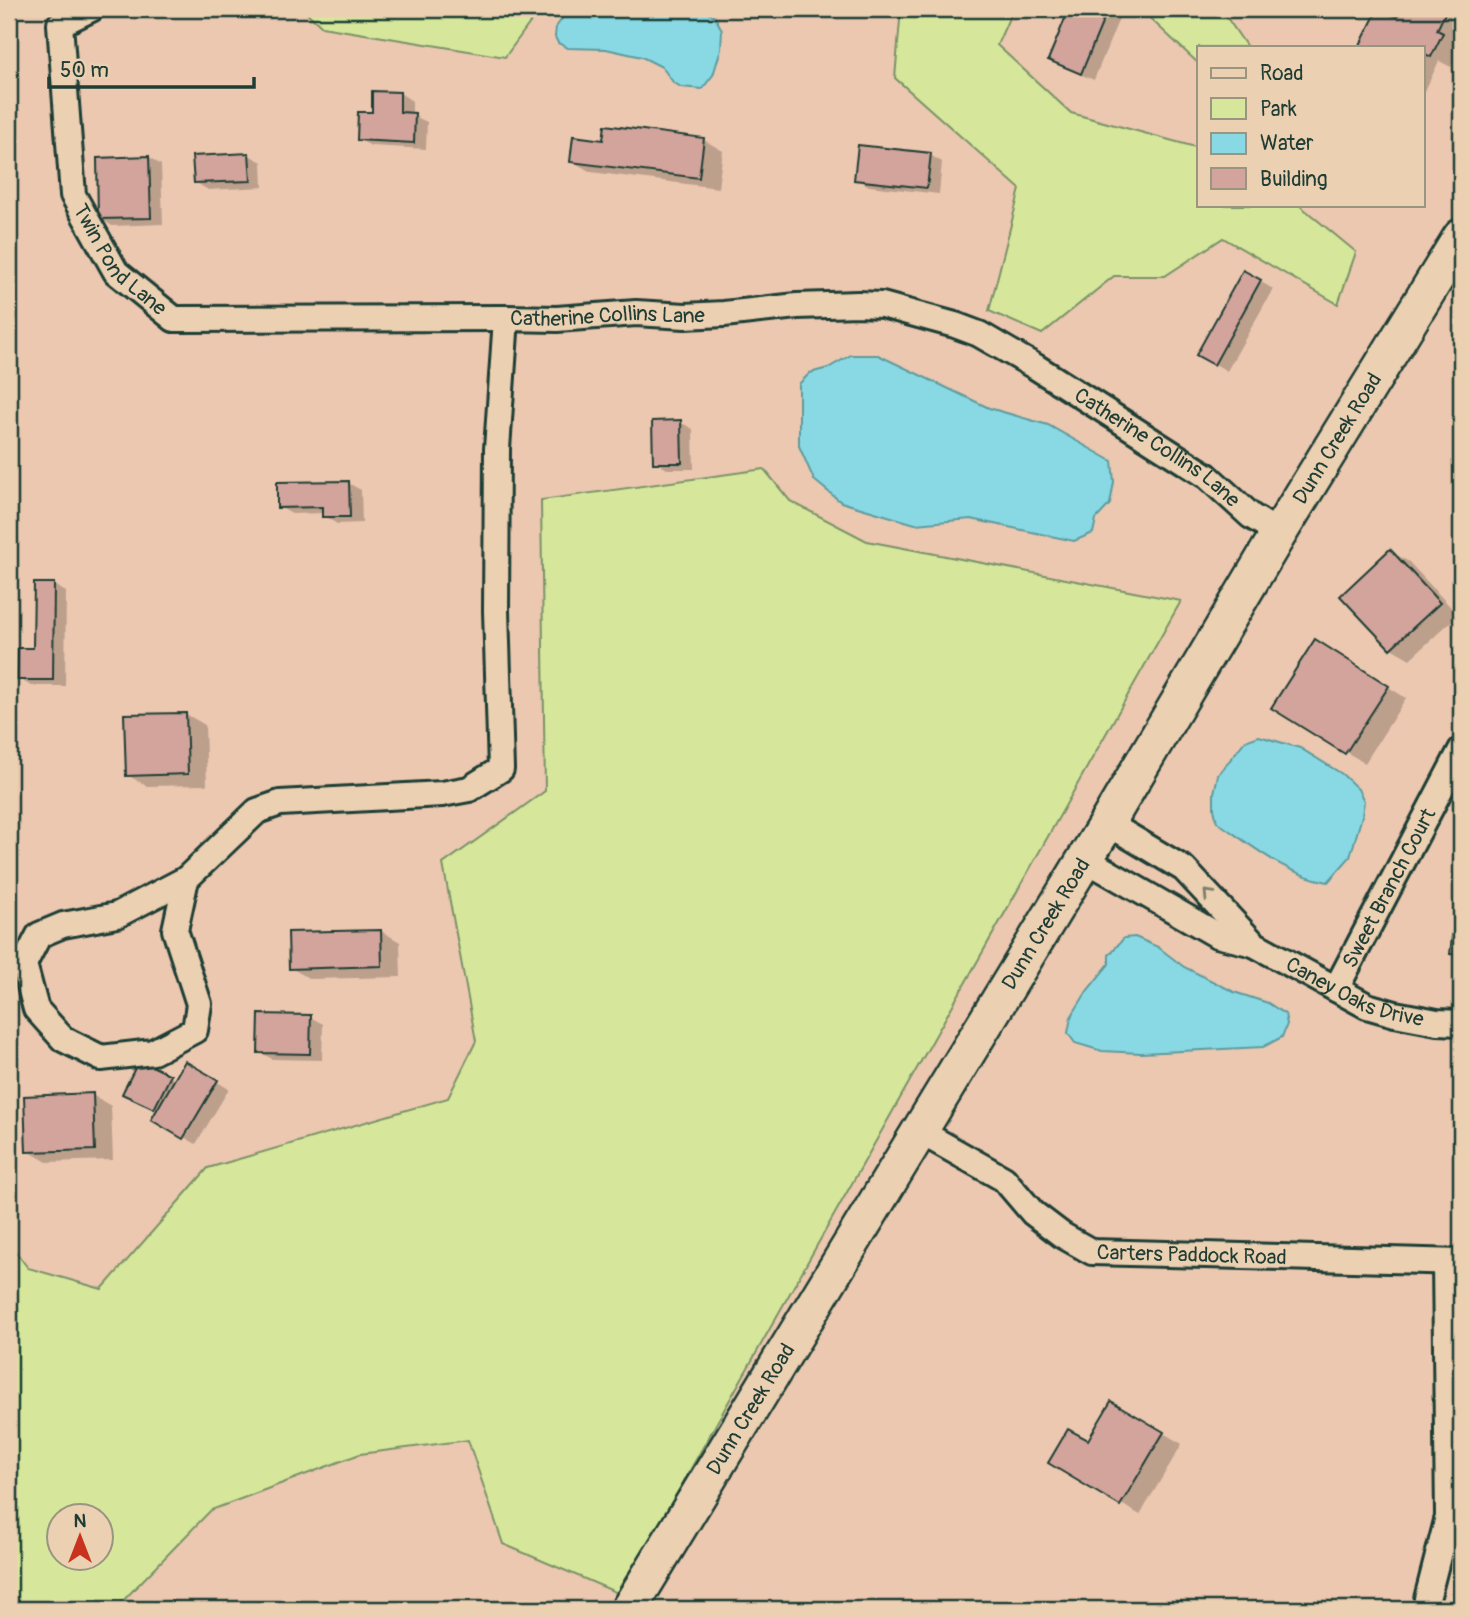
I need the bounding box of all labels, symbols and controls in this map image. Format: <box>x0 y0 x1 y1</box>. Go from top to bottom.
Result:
scale bar <box>49 46 254 90</box>
legend <box>1197 46 1424 206</box>
text: 50 m <box>60 57 109 84</box>
text: Road <box>1260 60 1304 87</box>
text: Park <box>1260 96 1297 123</box>
text: Water <box>1260 130 1314 157</box>
text: Building <box>1260 166 1327 193</box>
street label: Twin Pond Lane <box>67 199 173 322</box>
street label: Catherine Collins Lane <box>510 299 706 333</box>
street label: Dunn Creek Road <box>1286 368 1388 509</box>
street label: Catherine Collins Lane <box>1069 381 1246 514</box>
street label: Sweet Branch Court <box>1336 803 1442 972</box>
street label: Dunn Creek Road <box>995 853 1096 995</box>
one-way arrow <box>1204 889 1216 902</box>
street label: Caney Oaks Drive <box>1281 951 1427 1033</box>
street label: Carters Paddock Road <box>1096 1239 1287 1271</box>
street label: Dunn Creek Road <box>700 1338 801 1480</box>
north arrow <box>46 1502 116 1572</box>
text: N <box>74 1509 87 1533</box>

